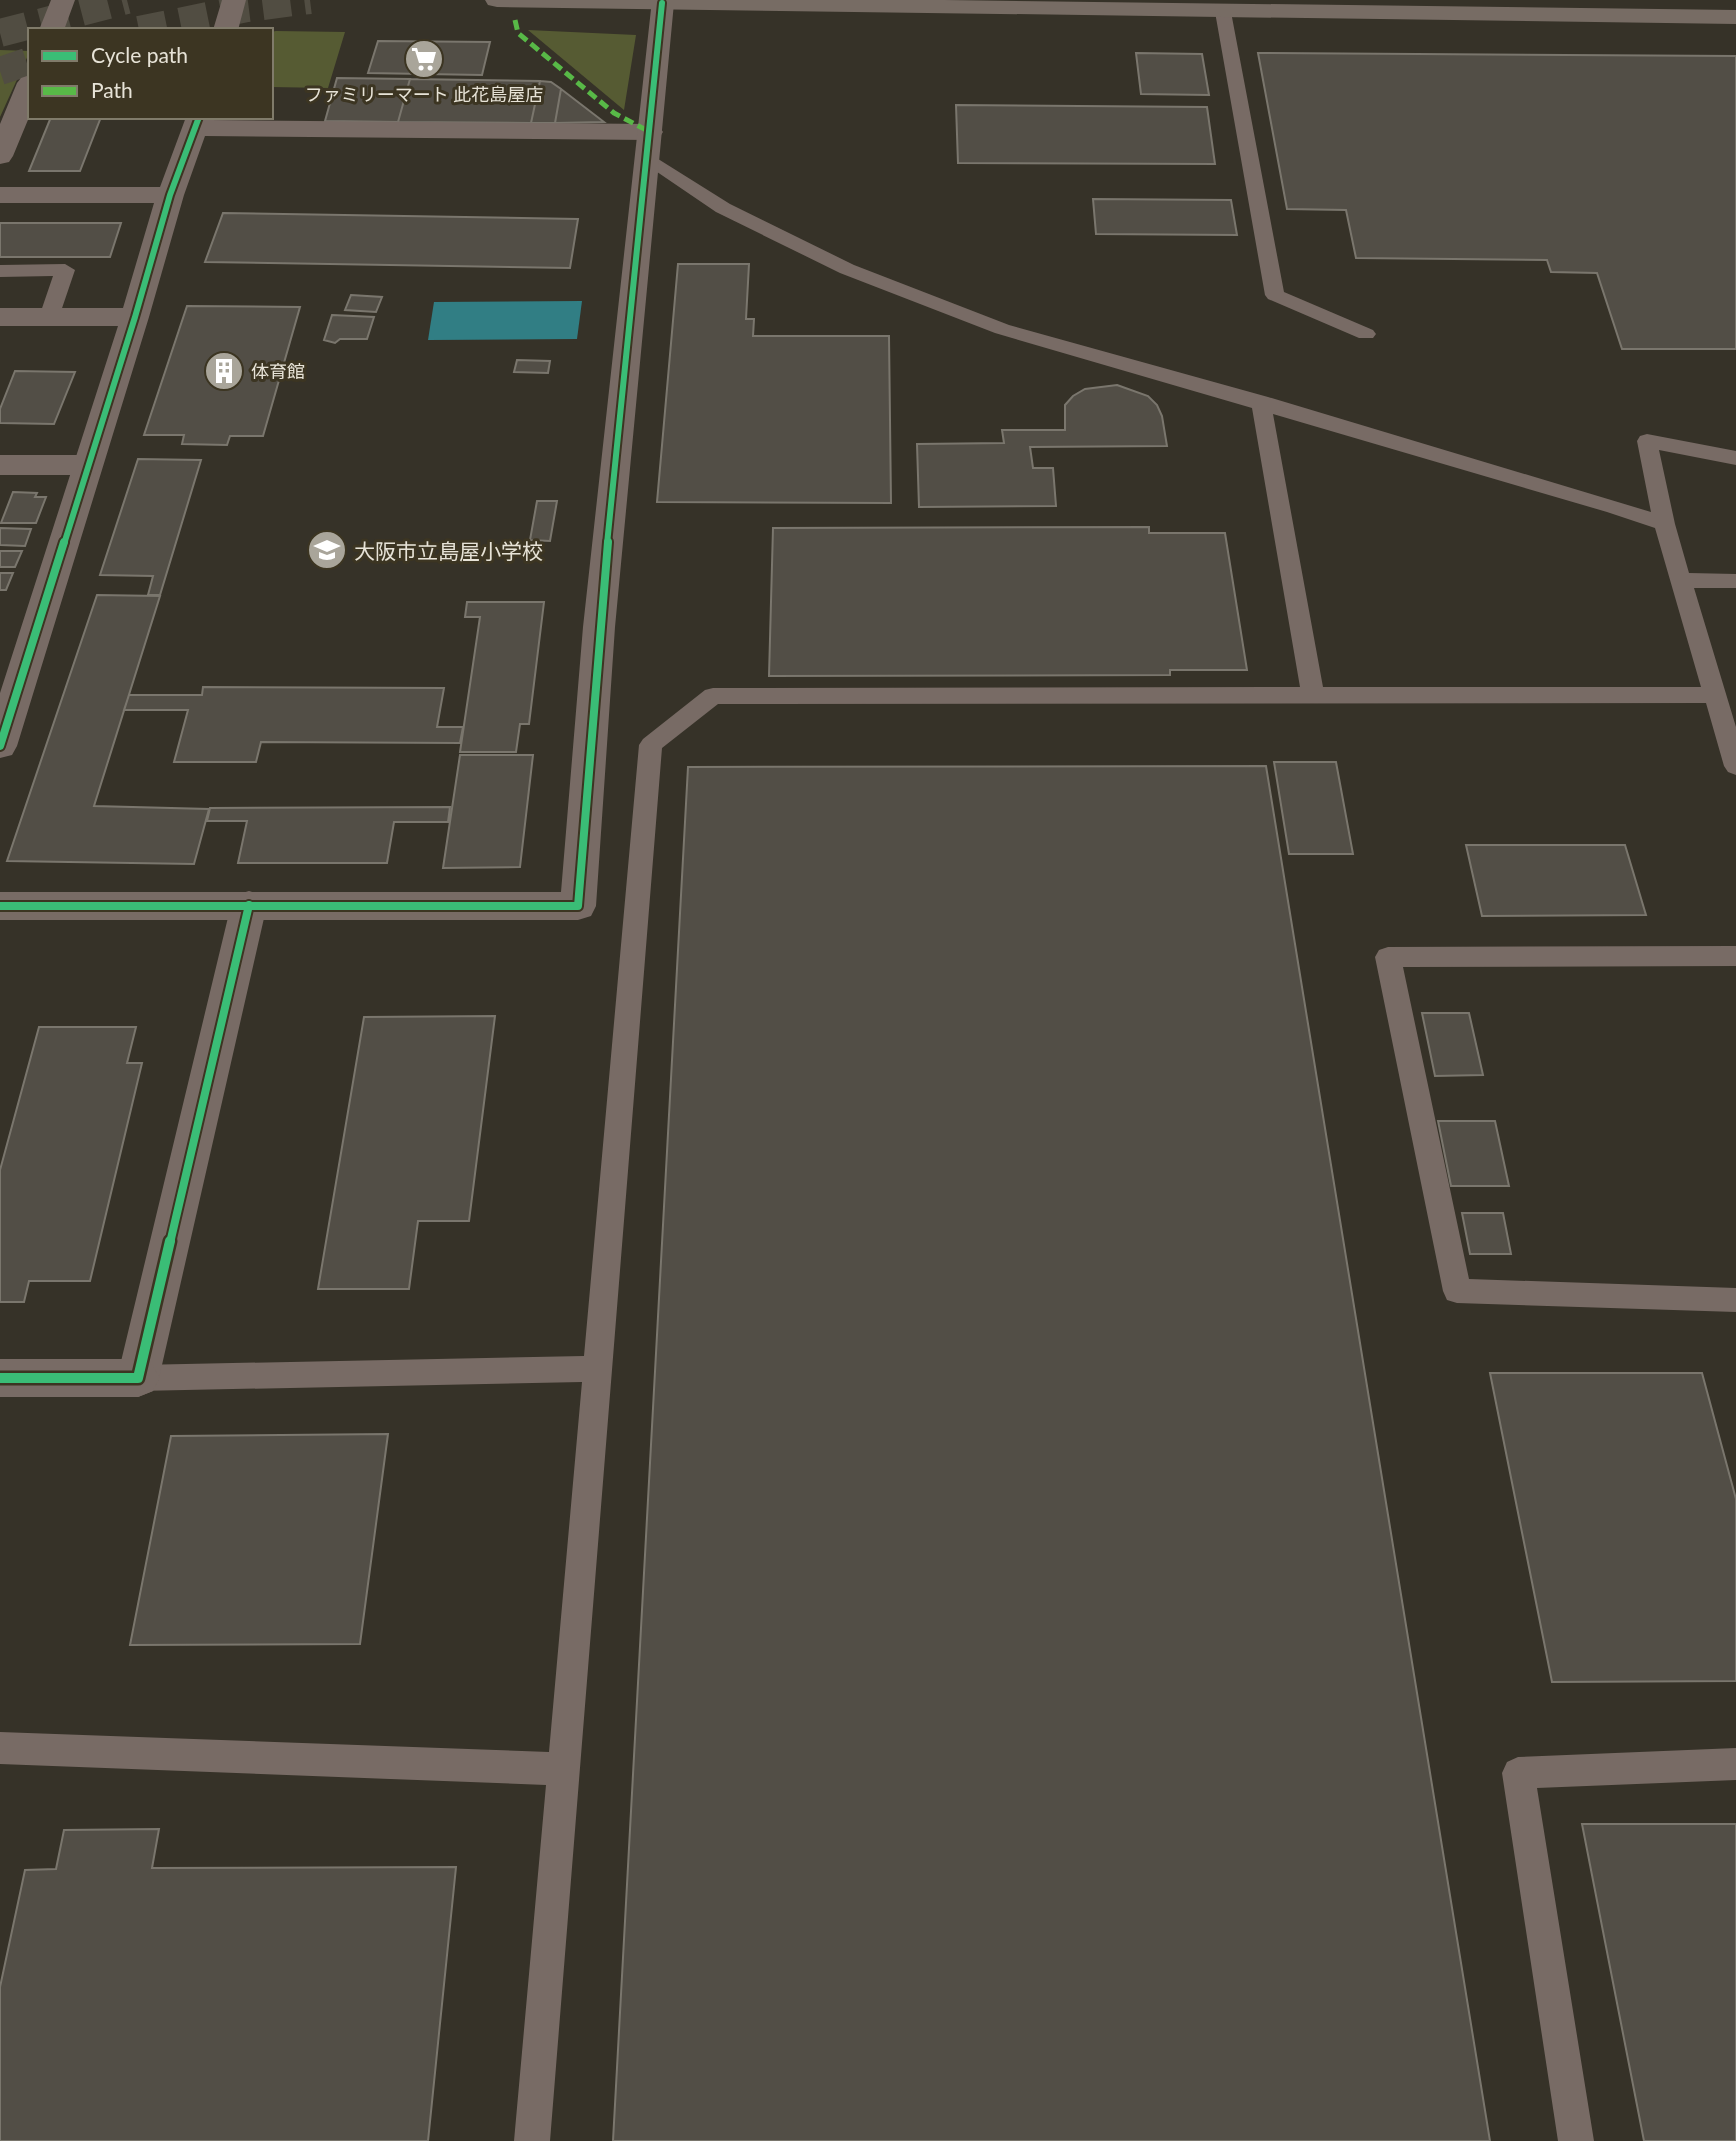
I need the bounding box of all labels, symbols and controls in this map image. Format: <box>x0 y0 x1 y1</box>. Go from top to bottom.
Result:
legend <box>28 28 273 119</box>
supermarket icon: ファミリーマート 此花島屋店 <box>403 38 445 80</box>
text: Cycle path <box>91 42 188 67</box>
text: Path <box>91 77 133 102</box>
place label: ファミリーマート 此花島屋店 <box>305 83 543 105</box>
building icon: 体育館 <box>203 350 245 392</box>
place label: 体育館 <box>251 360 305 382</box>
school or university icon: 大阪市立島屋小学校 <box>306 529 348 571</box>
place label: 大阪市立島屋小学校 <box>354 538 543 563</box>

